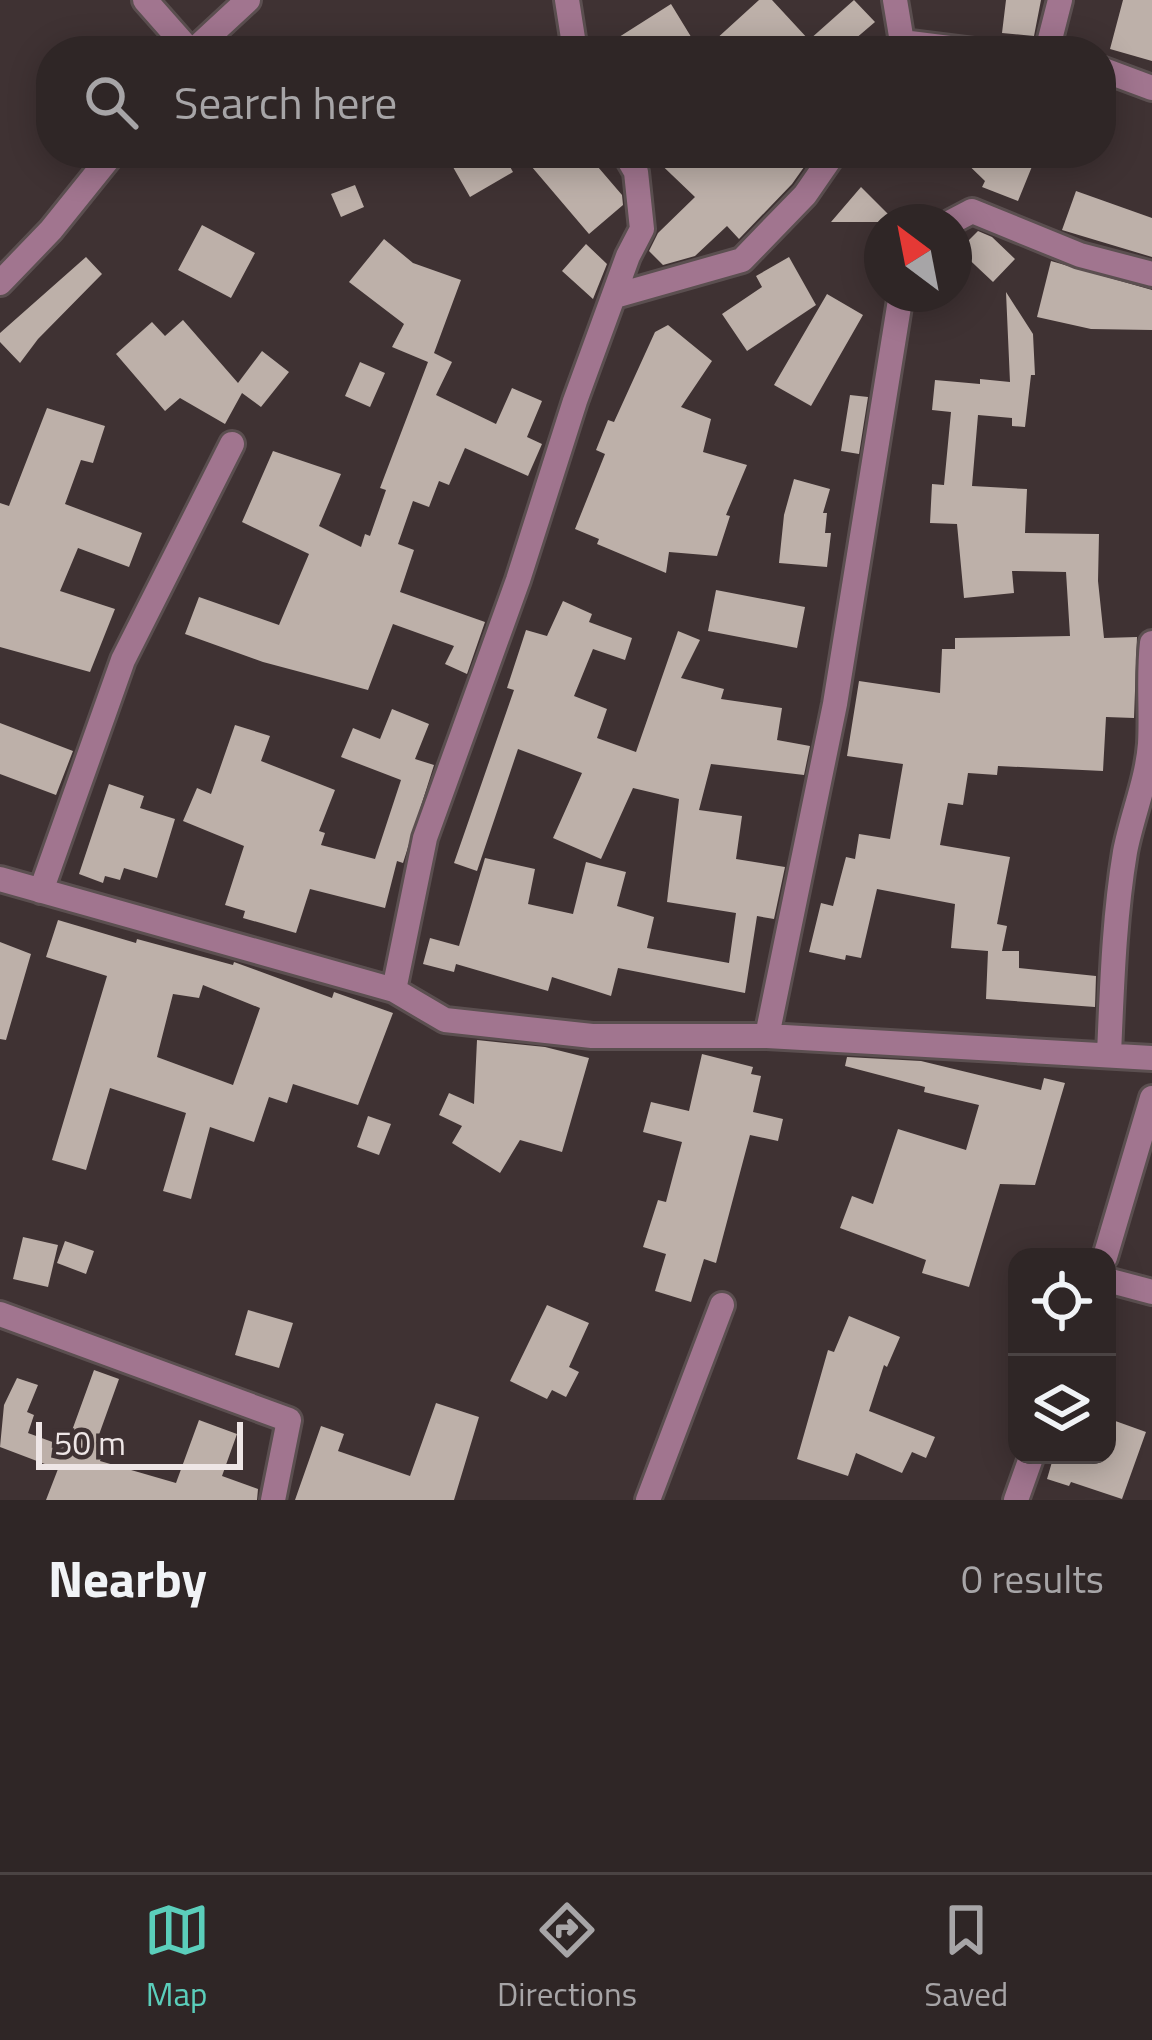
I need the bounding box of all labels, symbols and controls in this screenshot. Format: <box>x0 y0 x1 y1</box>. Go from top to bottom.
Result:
search box <box>36 36 1116 168</box>
text: Search here <box>174 68 397 136</box>
icon: search <box>78 69 144 135</box>
north arrow <box>864 204 972 312</box>
map controls <box>1008 1248 1116 1464</box>
button: locate <box>1008 1248 1116 1356</box>
button: layers <box>1008 1356 1116 1464</box>
scale bar <box>36 1416 243 1469</box>
text: 50 m <box>54 1418 126 1468</box>
text: Nearby <box>48 1539 207 1617</box>
text: 0 results <box>961 1549 1104 1608</box>
tab: Map <box>144 1897 210 2019</box>
tab: Directions <box>497 1897 637 2019</box>
tab: Saved <box>924 1897 1008 2019</box>

